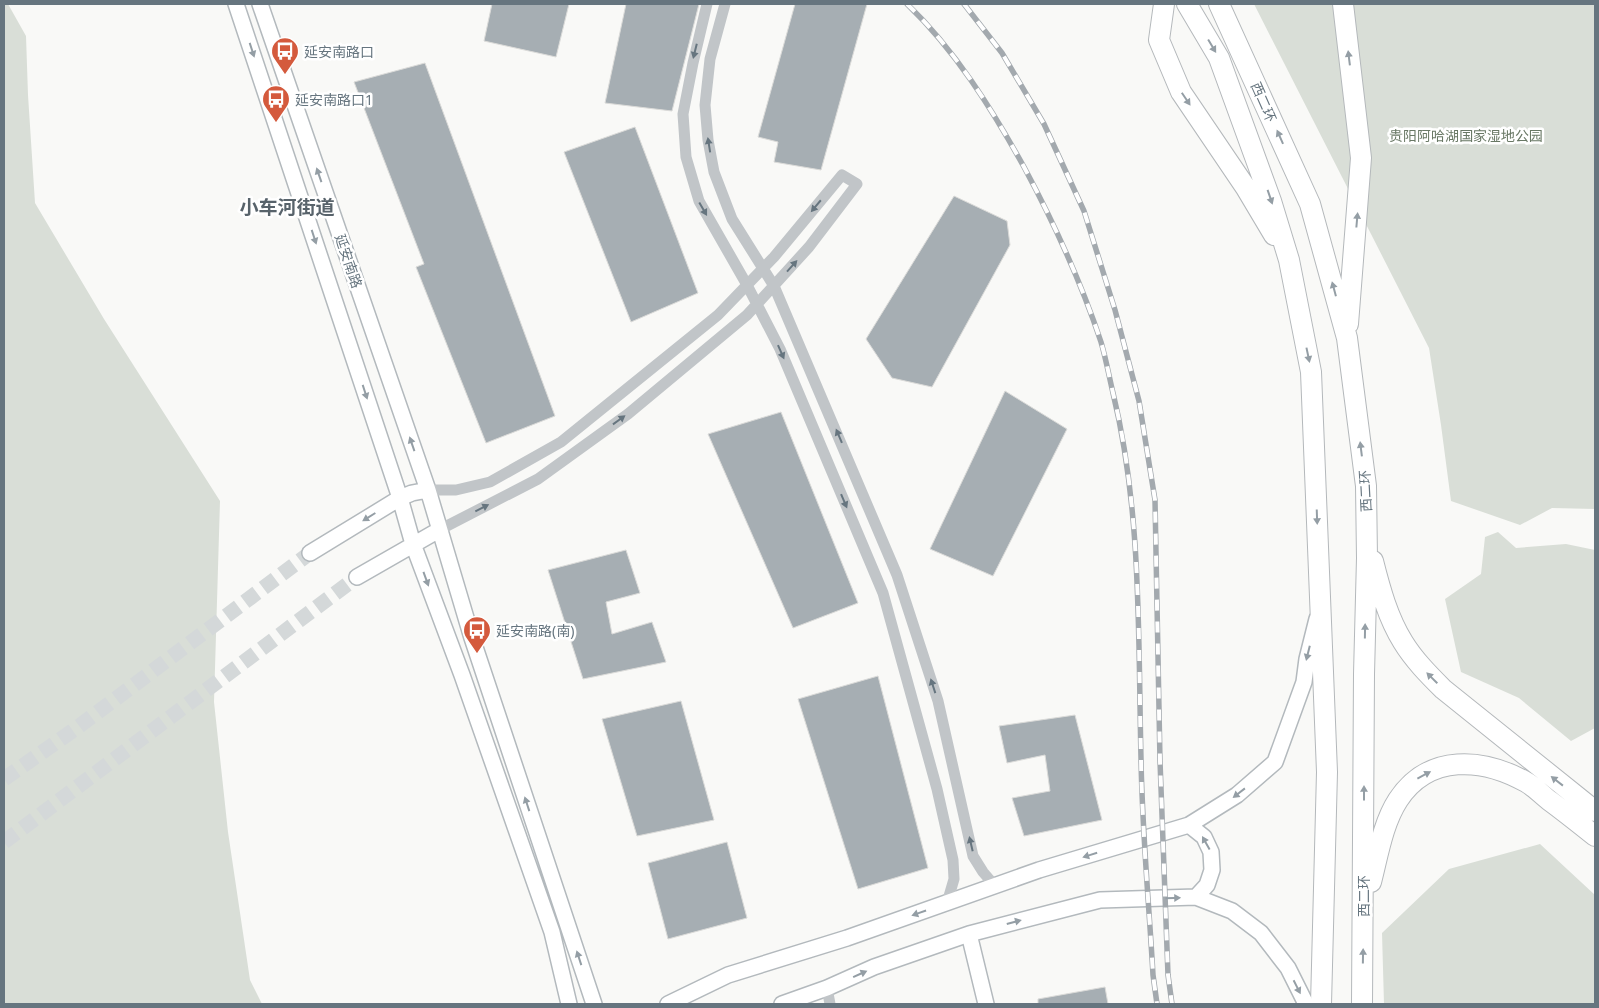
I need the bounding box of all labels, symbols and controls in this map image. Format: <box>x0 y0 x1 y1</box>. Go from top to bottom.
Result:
bus stop icon: 延安南路口 <box>270 36 300 75</box>
one-way arrow <box>1207 39 1216 52</box>
one-way arrow <box>249 42 257 57</box>
place label: 延安南路口 <box>304 42 374 61</box>
one-way arrow <box>691 44 699 59</box>
one-way arrow <box>1345 50 1353 66</box>
street label: 西二环 <box>1247 79 1281 125</box>
bus stop icon: 延安南路口1 <box>261 84 291 123</box>
place label: 延安南路口1 <box>295 90 373 109</box>
one-way arrow <box>1181 92 1191 106</box>
park label: 贵阳阿哈湖国家湿地公园 <box>1389 126 1543 145</box>
one-way arrow <box>1275 130 1283 144</box>
one-way arrow <box>705 137 713 153</box>
one-way arrow <box>315 167 323 182</box>
one-way arrow <box>1266 190 1274 205</box>
district label: 小车河街道 <box>239 194 335 220</box>
one-way arrow <box>811 199 822 212</box>
one-way arrow <box>699 203 708 216</box>
one-way arrow <box>1353 212 1361 228</box>
one-way arrow <box>311 230 318 245</box>
street label: 延安南路 <box>331 231 367 291</box>
one-way arrow <box>786 261 798 273</box>
one-way arrow <box>1329 282 1337 297</box>
one-way arrow <box>777 345 785 359</box>
one-way arrow <box>1304 347 1312 363</box>
one-way arrow <box>362 384 369 399</box>
one-way arrow <box>612 415 625 426</box>
one-way arrow <box>835 428 843 443</box>
one-way arrow <box>408 436 416 451</box>
one-way arrow <box>1357 441 1365 457</box>
street label: 西二环 <box>1354 470 1376 512</box>
one-way arrow <box>841 494 848 509</box>
one-way arrow <box>475 504 490 512</box>
one-way arrow <box>1313 509 1321 525</box>
one-way arrow <box>362 512 375 522</box>
one-way arrow <box>423 572 430 587</box>
bus stop icon: 延安南路(南) <box>462 615 492 654</box>
place label: 延安南路(南) <box>496 621 574 640</box>
one-way arrow <box>1361 622 1369 638</box>
one-way arrow <box>1304 645 1312 660</box>
one-way arrow <box>1426 672 1438 684</box>
one-way arrow <box>929 678 937 693</box>
one-way arrow <box>1417 771 1432 779</box>
one-way arrow <box>1551 775 1564 786</box>
one-way arrow <box>1360 785 1368 801</box>
one-way arrow <box>1232 788 1245 798</box>
one-way arrow <box>523 796 531 811</box>
one-way arrow <box>967 837 975 852</box>
one-way arrow <box>1202 837 1211 850</box>
one-way arrow <box>1082 851 1097 859</box>
street label: 西二环 <box>1354 875 1373 917</box>
one-way arrow <box>1165 894 1181 902</box>
one-way arrow <box>912 909 927 917</box>
one-way arrow <box>1006 918 1021 926</box>
one-way arrow <box>1359 947 1367 963</box>
one-way arrow <box>574 950 582 965</box>
one-way arrow <box>853 969 867 977</box>
one-way arrow <box>1293 980 1301 994</box>

